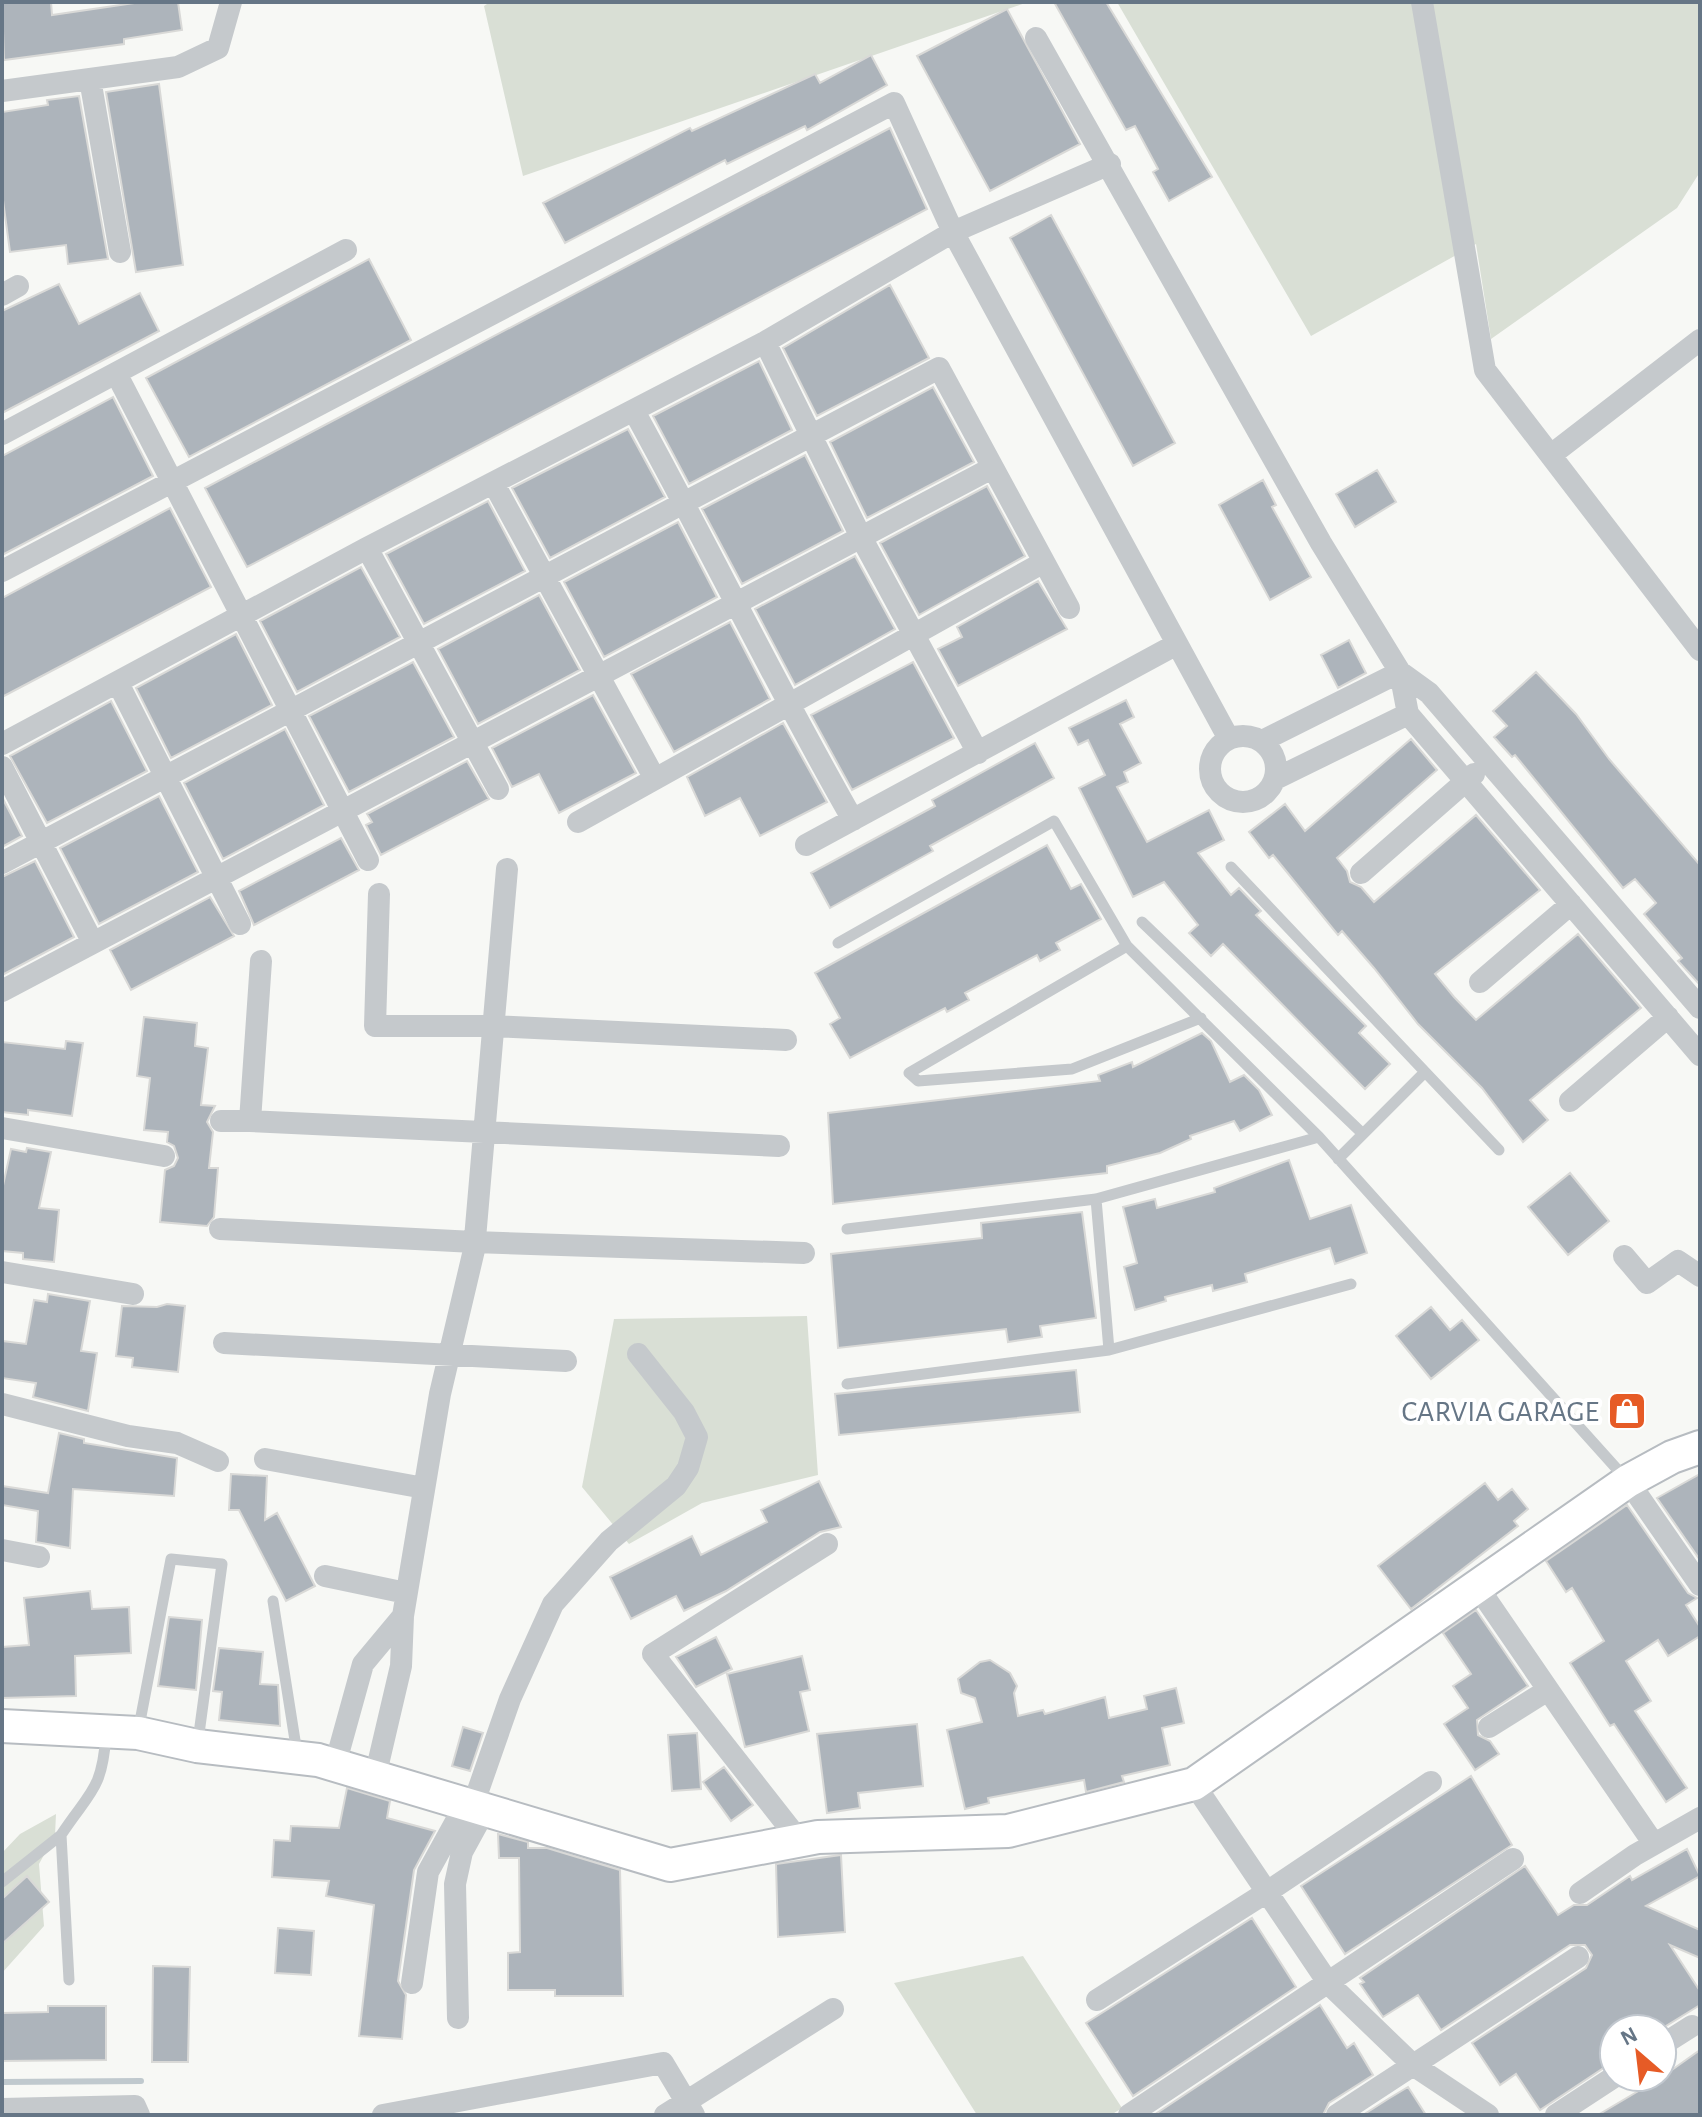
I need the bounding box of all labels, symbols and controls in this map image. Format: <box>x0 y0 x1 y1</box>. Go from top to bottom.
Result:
shop icon: CARVIA GARAGE <box>1606 1390 1648 1432</box>
place label: CARVIA GARAGE <box>1401 1397 1599 1427</box>
north arrow <box>1598 2013 1678 2093</box>
text: N <box>1617 2023 1641 2050</box>

